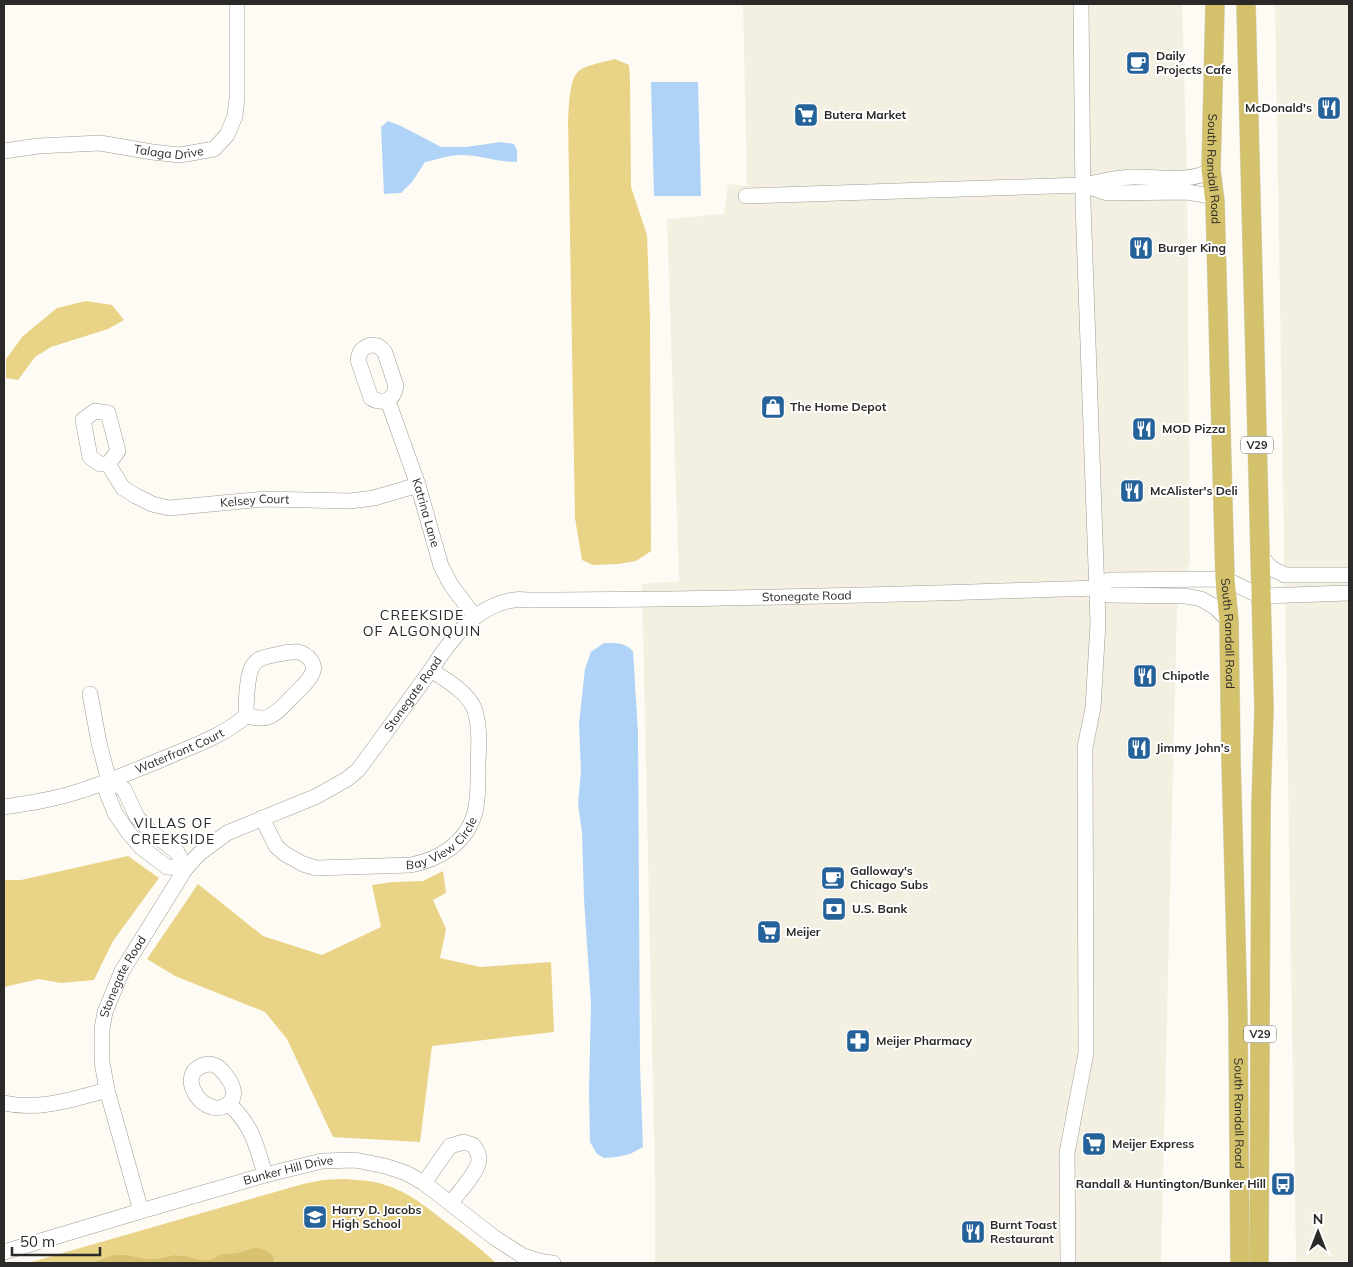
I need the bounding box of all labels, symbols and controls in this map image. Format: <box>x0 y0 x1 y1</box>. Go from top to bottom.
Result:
place label: Daily Projects Cafe <box>1156 48 1232 77</box>
cafe icon: Daily Projects Cafe <box>1125 50 1151 76</box>
restaurant icon: McDonald's <box>1316 95 1342 121</box>
place label: McDonald's <box>1245 100 1312 115</box>
supermarket icon: Butera Market <box>793 102 819 128</box>
place label: Butera Market <box>824 107 907 122</box>
street label: South Randall Road <box>1204 113 1224 224</box>
street label: Talaga Drive <box>133 141 205 162</box>
restaurant icon: Burger King <box>1128 235 1154 261</box>
place label: Burger King <box>1158 240 1226 255</box>
shop icon: The Home Depot <box>760 394 786 420</box>
place label: The Home Depot <box>790 399 887 414</box>
restaurant icon: MOD Pizza <box>1131 416 1157 442</box>
place label: MOD Pizza <box>1162 421 1225 436</box>
road number: V29 <box>1241 436 1273 454</box>
street label: Katrina Lane <box>409 476 443 549</box>
restaurant icon: McAlister's Deli <box>1119 478 1145 504</box>
place label: McAlister's Deli <box>1150 483 1238 498</box>
street label: Kelsey Court <box>219 491 289 510</box>
street label: South Randall Road <box>1218 577 1238 689</box>
street label: Stonegate Road <box>762 587 852 604</box>
district label: CREEKSIDE OF ALGONQUIN <box>363 606 481 640</box>
street label: Stonegate Road <box>381 653 445 735</box>
restaurant icon: Chipotle <box>1132 663 1158 689</box>
place label: Chipotle <box>1162 668 1210 683</box>
street label: Waterfront Court <box>133 725 226 777</box>
restaurant icon: Jimmy John's <box>1126 735 1152 761</box>
place label: Jimmy John's <box>1156 740 1230 755</box>
district label: VILLAS OF CREEKSIDE <box>131 814 215 848</box>
street label: Bay View Circle <box>406 815 480 872</box>
place label: Galloway's Chicago Subs <box>850 863 928 892</box>
cafe icon: Galloway's Chicago Subs <box>820 865 846 891</box>
bank icon: U.S. Bank <box>821 896 847 922</box>
place label: U.S. Bank <box>852 901 908 916</box>
supermarket icon: Meijer <box>756 919 782 945</box>
place label: Meijer <box>786 924 821 939</box>
street label: Stonegate Road <box>96 933 149 1018</box>
road number: V29 <box>1244 1026 1276 1042</box>
pharmacy icon: Meijer Pharmacy <box>845 1028 871 1054</box>
place label: Meijer Pharmacy <box>876 1033 973 1048</box>
street label: South Randall Road <box>1231 1058 1247 1169</box>
supermarket icon: Meijer Express <box>1081 1131 1107 1157</box>
place label: Meijer Express <box>1112 1136 1194 1151</box>
street label: Bunker Hill Drive <box>241 1153 333 1188</box>
bus stop icon: Randall & Huntington/Bunker Hill <box>1270 1171 1296 1197</box>
place label: Randall & Huntington/Bunker Hill <box>1076 1176 1266 1191</box>
place label: Harry D. Jacobs High School <box>332 1202 422 1231</box>
school or university icon: Harry D. Jacobs High School <box>302 1204 328 1230</box>
north arrow <box>1293 1207 1343 1257</box>
text: N <box>1313 1210 1323 1228</box>
place label: Burnt Toast Restaurant <box>990 1217 1057 1246</box>
restaurant icon: Burnt Toast Restaurant <box>960 1219 986 1245</box>
scale bar <box>12 1224 100 1256</box>
text: 50 m <box>20 1232 55 1251</box>

